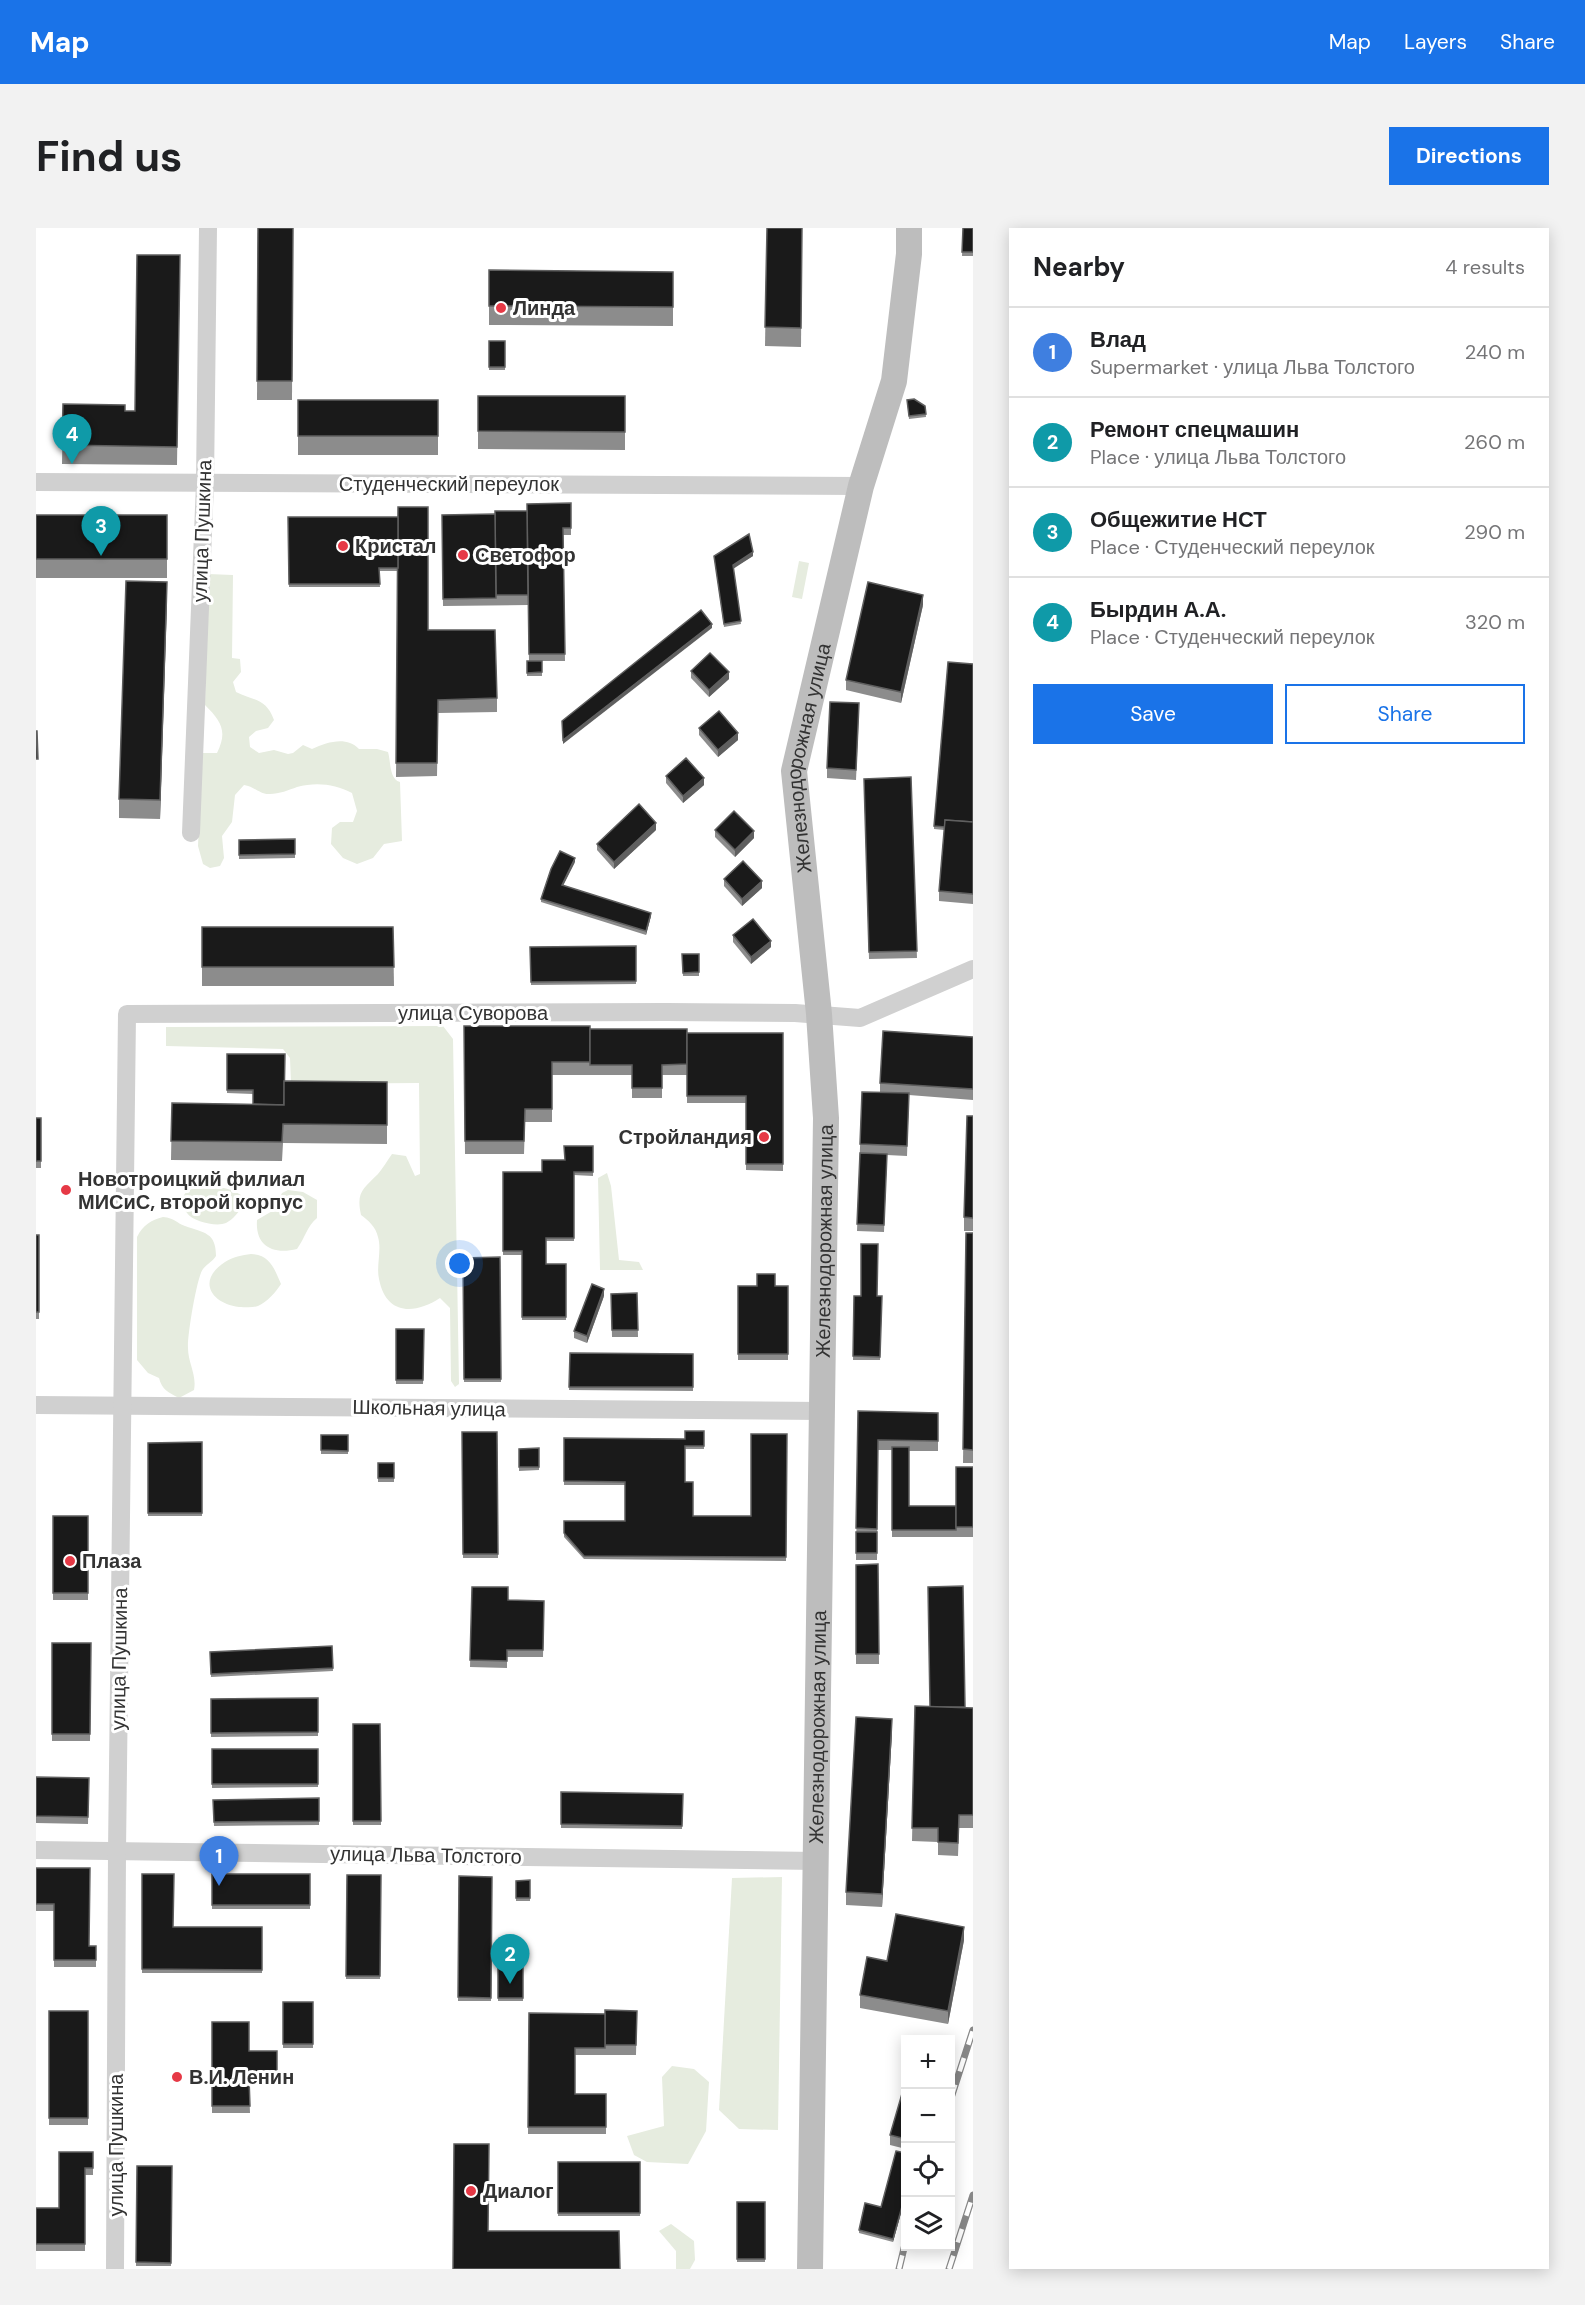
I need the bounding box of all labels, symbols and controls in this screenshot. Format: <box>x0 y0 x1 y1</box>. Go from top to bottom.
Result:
text: Map <box>30 24 90 61</box>
text: Map <box>1329 28 1371 56</box>
text: Layers <box>1404 28 1467 56</box>
text: Share <box>1500 28 1555 56</box>
button: Directions <box>1389 127 1549 185</box>
text: Find us <box>36 129 182 184</box>
text: Nearby <box>1033 250 1125 284</box>
text: 4 results <box>1445 254 1525 280</box>
place label: Линда <box>513 295 576 321</box>
marker: Линда <box>494 301 508 315</box>
text: Влад <box>1090 325 1146 354</box>
text: 1 <box>1049 339 1056 365</box>
text: 240 m <box>1465 339 1525 365</box>
text: Supermarket · улица Льва Толстого <box>1090 354 1415 380</box>
pin: 4 <box>52 414 92 464</box>
text: Ремонт спецмашин <box>1090 415 1299 444</box>
text: 2 <box>1047 429 1058 455</box>
text: 260 m <box>1464 429 1525 455</box>
text: Place · улица Льва Толстого <box>1090 444 1346 470</box>
street label: улица Пушкина <box>187 458 218 603</box>
street label: Студенческий переулок <box>339 471 559 497</box>
text: Общежитие НСТ <box>1090 505 1267 534</box>
pin: 3 <box>82 506 120 556</box>
text: 3 <box>1046 519 1059 545</box>
text: 290 m <box>1464 519 1525 545</box>
place label: Кристал <box>355 533 436 559</box>
text: Place · Студенческий переулок <box>1090 534 1375 560</box>
marker: Кристал <box>336 539 350 553</box>
place label: Светофор <box>475 542 576 568</box>
marker: Светофор <box>456 548 470 562</box>
text: Бырдин А.А. <box>1090 595 1226 624</box>
text: 4 <box>1046 609 1059 635</box>
text: 320 m <box>1465 609 1525 635</box>
text: Place · Студенческий переулок <box>1090 624 1375 650</box>
street label: Железнодорожная улица <box>781 640 837 874</box>
button: Save <box>1033 684 1273 744</box>
button: Share <box>1285 684 1525 744</box>
street label: улица Суворова <box>398 1000 549 1026</box>
street label: Железнодорожная улица <box>810 1123 839 1358</box>
place label: Стройландия <box>618 1124 752 1150</box>
marker: Стройландия <box>757 1130 771 1144</box>
place label: Новотроицкий филиал МИСиС, второй корпус <box>78 1166 305 1215</box>
marker: Новотроицкий филиал МИСиС, второй корпус <box>59 1183 73 1197</box>
your location <box>445 1249 474 1278</box>
street label: Школьная улица <box>352 1394 507 1422</box>
place label: Плаза <box>82 1548 142 1574</box>
marker: Плаза <box>63 1554 77 1568</box>
street label: улица Пушкина <box>105 1587 133 1731</box>
street label: Железнодорожная улица <box>803 1609 832 1844</box>
pin: 1 <box>200 1836 238 1886</box>
street label: улица Льва Толстого <box>330 1840 522 1870</box>
pin: 2 <box>490 1934 530 1984</box>
map controls <box>901 2035 955 2251</box>
button: + <box>901 2035 955 2089</box>
place label: В.И. Ленин <box>189 2064 294 2090</box>
marker: В.И. Ленин <box>170 2070 184 2084</box>
street label: улица Пушкина <box>103 2073 129 2216</box>
button: − <box>901 2089 955 2143</box>
button: locate <box>901 2143 955 2197</box>
place label: Диалог <box>483 2178 554 2204</box>
marker: Диалог <box>464 2184 478 2198</box>
button: layers <box>901 2197 955 2251</box>

